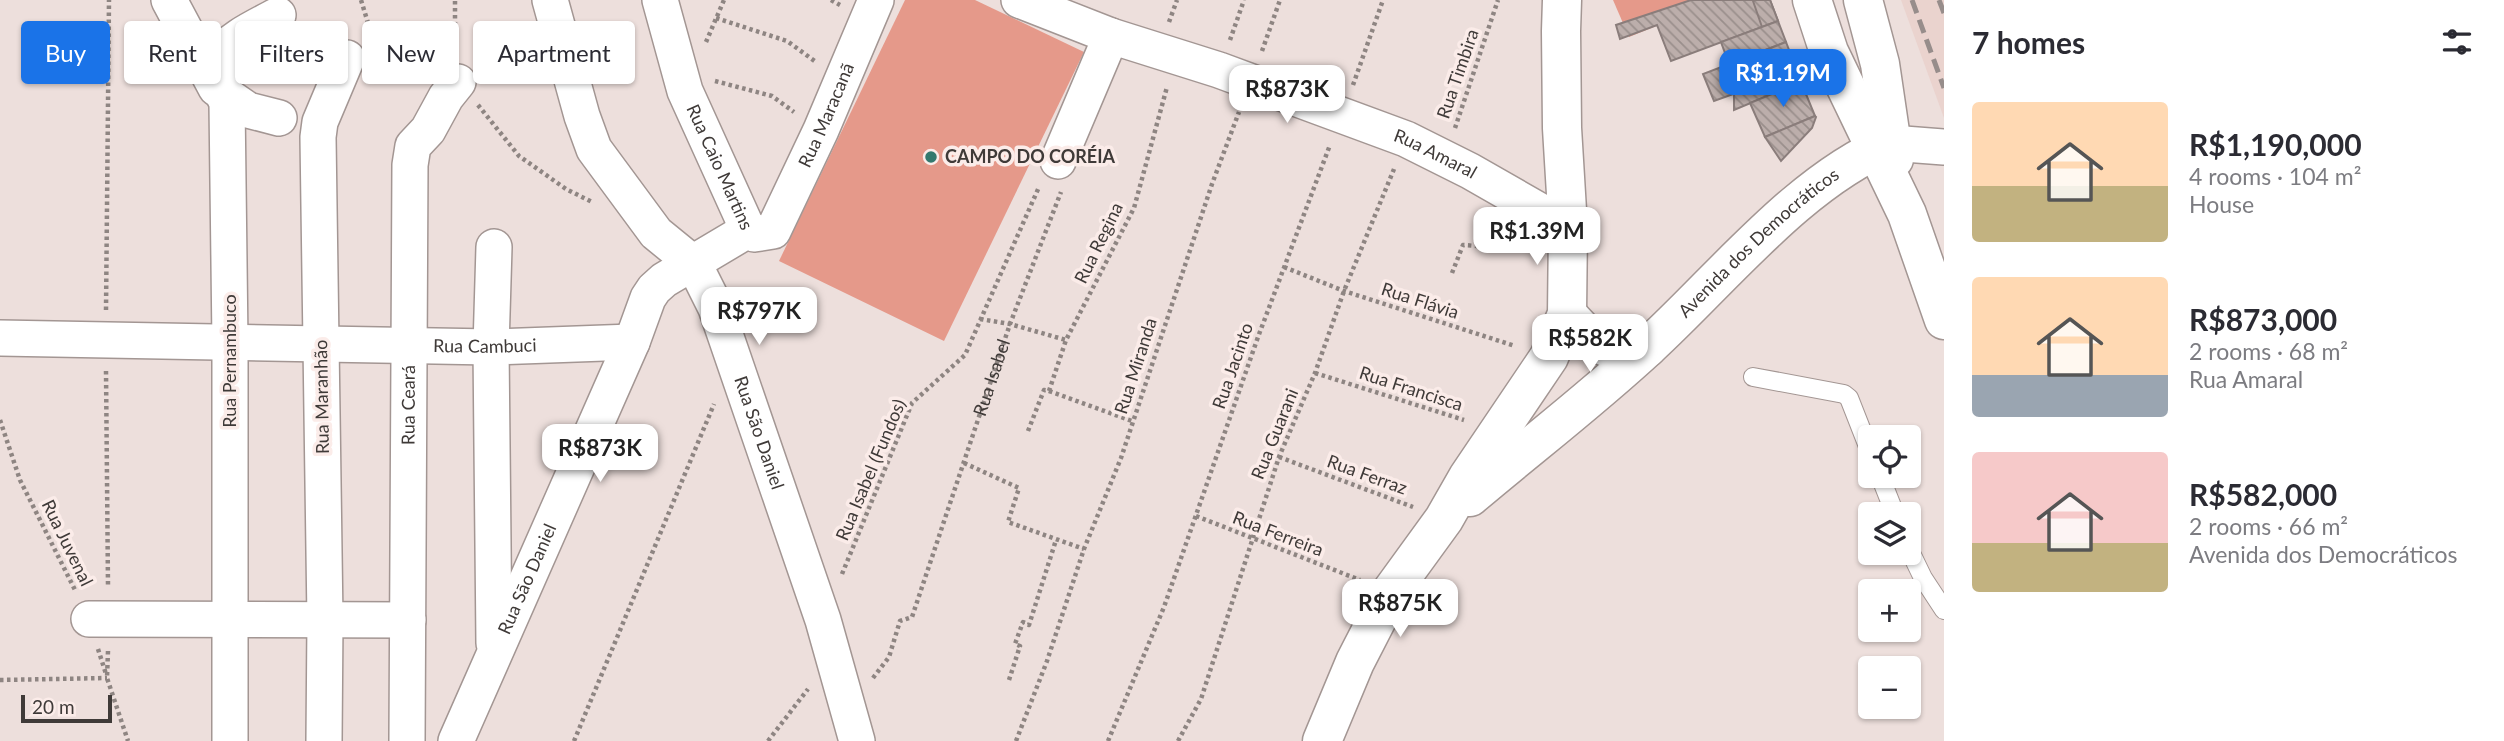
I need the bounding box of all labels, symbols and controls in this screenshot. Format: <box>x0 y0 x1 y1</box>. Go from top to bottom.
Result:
chip: Buy <box>21 21 110 84</box>
chip: Rent <box>124 21 221 84</box>
chip: Filters <box>235 21 348 84</box>
chip: New <box>362 21 459 84</box>
chip: Apartment <box>473 21 635 84</box>
icon: filters <box>2438 23 2476 61</box>
text: 7 homes <box>1972 24 2085 60</box>
street label: Rua Timbira <box>1431 26 1483 121</box>
pin: R$1.19M <box>1718 50 1848 109</box>
text: R$1.19M <box>1735 58 1831 86</box>
street label: Rua Maracanã <box>793 59 858 171</box>
pin: R$873K <box>1230 66 1344 125</box>
text: R$873K <box>1245 74 1329 102</box>
street label: Rua Caio Martins <box>682 100 759 233</box>
street label: Rua Amaral <box>1391 124 1481 183</box>
text: R$1,190,000 <box>2189 126 2362 162</box>
icon: home <box>2028 130 2112 214</box>
place label: CAMPO DO CORÉIA <box>945 145 1116 167</box>
marker: CAMPO DO CORÉIA <box>923 149 939 165</box>
text: 4 rooms · 104 m² <box>2189 162 2361 190</box>
street label: Avenida dos Democráticos <box>1673 163 1843 322</box>
text: House <box>2189 190 2254 218</box>
street label: Rua Regina <box>1069 198 1127 287</box>
pin: R$1.39M <box>1472 208 1602 267</box>
text: R$1.39M <box>1489 216 1585 244</box>
street label: Rua Flávia <box>1379 277 1462 323</box>
pin: R$797K <box>702 288 816 347</box>
street label: Rua Pernambuco <box>218 294 240 428</box>
text: R$797K <box>717 296 801 324</box>
text: R$873,000 <box>2189 301 2337 337</box>
icon: home <box>2028 305 2112 389</box>
pin: R$582K <box>1533 314 1647 374</box>
street label: Rua Miranda <box>1109 315 1161 417</box>
street label: Rua Jacinto <box>1207 320 1257 412</box>
text: R$582K <box>1548 323 1632 351</box>
street label: Rua Cambuci <box>433 333 537 357</box>
street label: Rua Isabel <box>968 336 1014 419</box>
text: 2 rooms · 68 m² <box>2189 337 2348 365</box>
street label: Rua Maranhão <box>309 340 333 454</box>
street label: Rua Francisca <box>1357 361 1466 415</box>
street label: Rua Ceará <box>397 365 419 445</box>
text: Rua Amaral <box>2189 365 2303 393</box>
street label: Rua São Daniel <box>730 373 789 492</box>
street label: Rua Guarani <box>1246 385 1302 482</box>
street label: Rua Isabel (Fundos) <box>830 396 910 544</box>
pin: R$873K <box>543 424 657 484</box>
map controls <box>1858 425 1921 719</box>
button: locate <box>1858 425 1921 488</box>
text: R$873K <box>558 433 642 461</box>
street label: Rua Ferraz <box>1324 449 1410 499</box>
text: R$582,000 <box>2189 476 2337 512</box>
icon: home <box>2028 480 2112 564</box>
street label: Rua Juvenal <box>38 496 98 589</box>
button: layers <box>1858 502 1921 565</box>
street label: Rua Ferreira <box>1230 506 1327 560</box>
text: 2 rooms · 66 m² <box>2189 512 2348 540</box>
street label: Rua Sāo Daniel <box>493 520 560 637</box>
text: Avenida dos Democráticos <box>2189 540 2458 568</box>
button: + <box>1858 579 1921 642</box>
pin: R$875K <box>1343 580 1457 639</box>
text: R$875K <box>1358 588 1442 616</box>
button: − <box>1858 656 1921 719</box>
scale bar <box>21 692 112 724</box>
text: 20 m <box>32 695 75 718</box>

